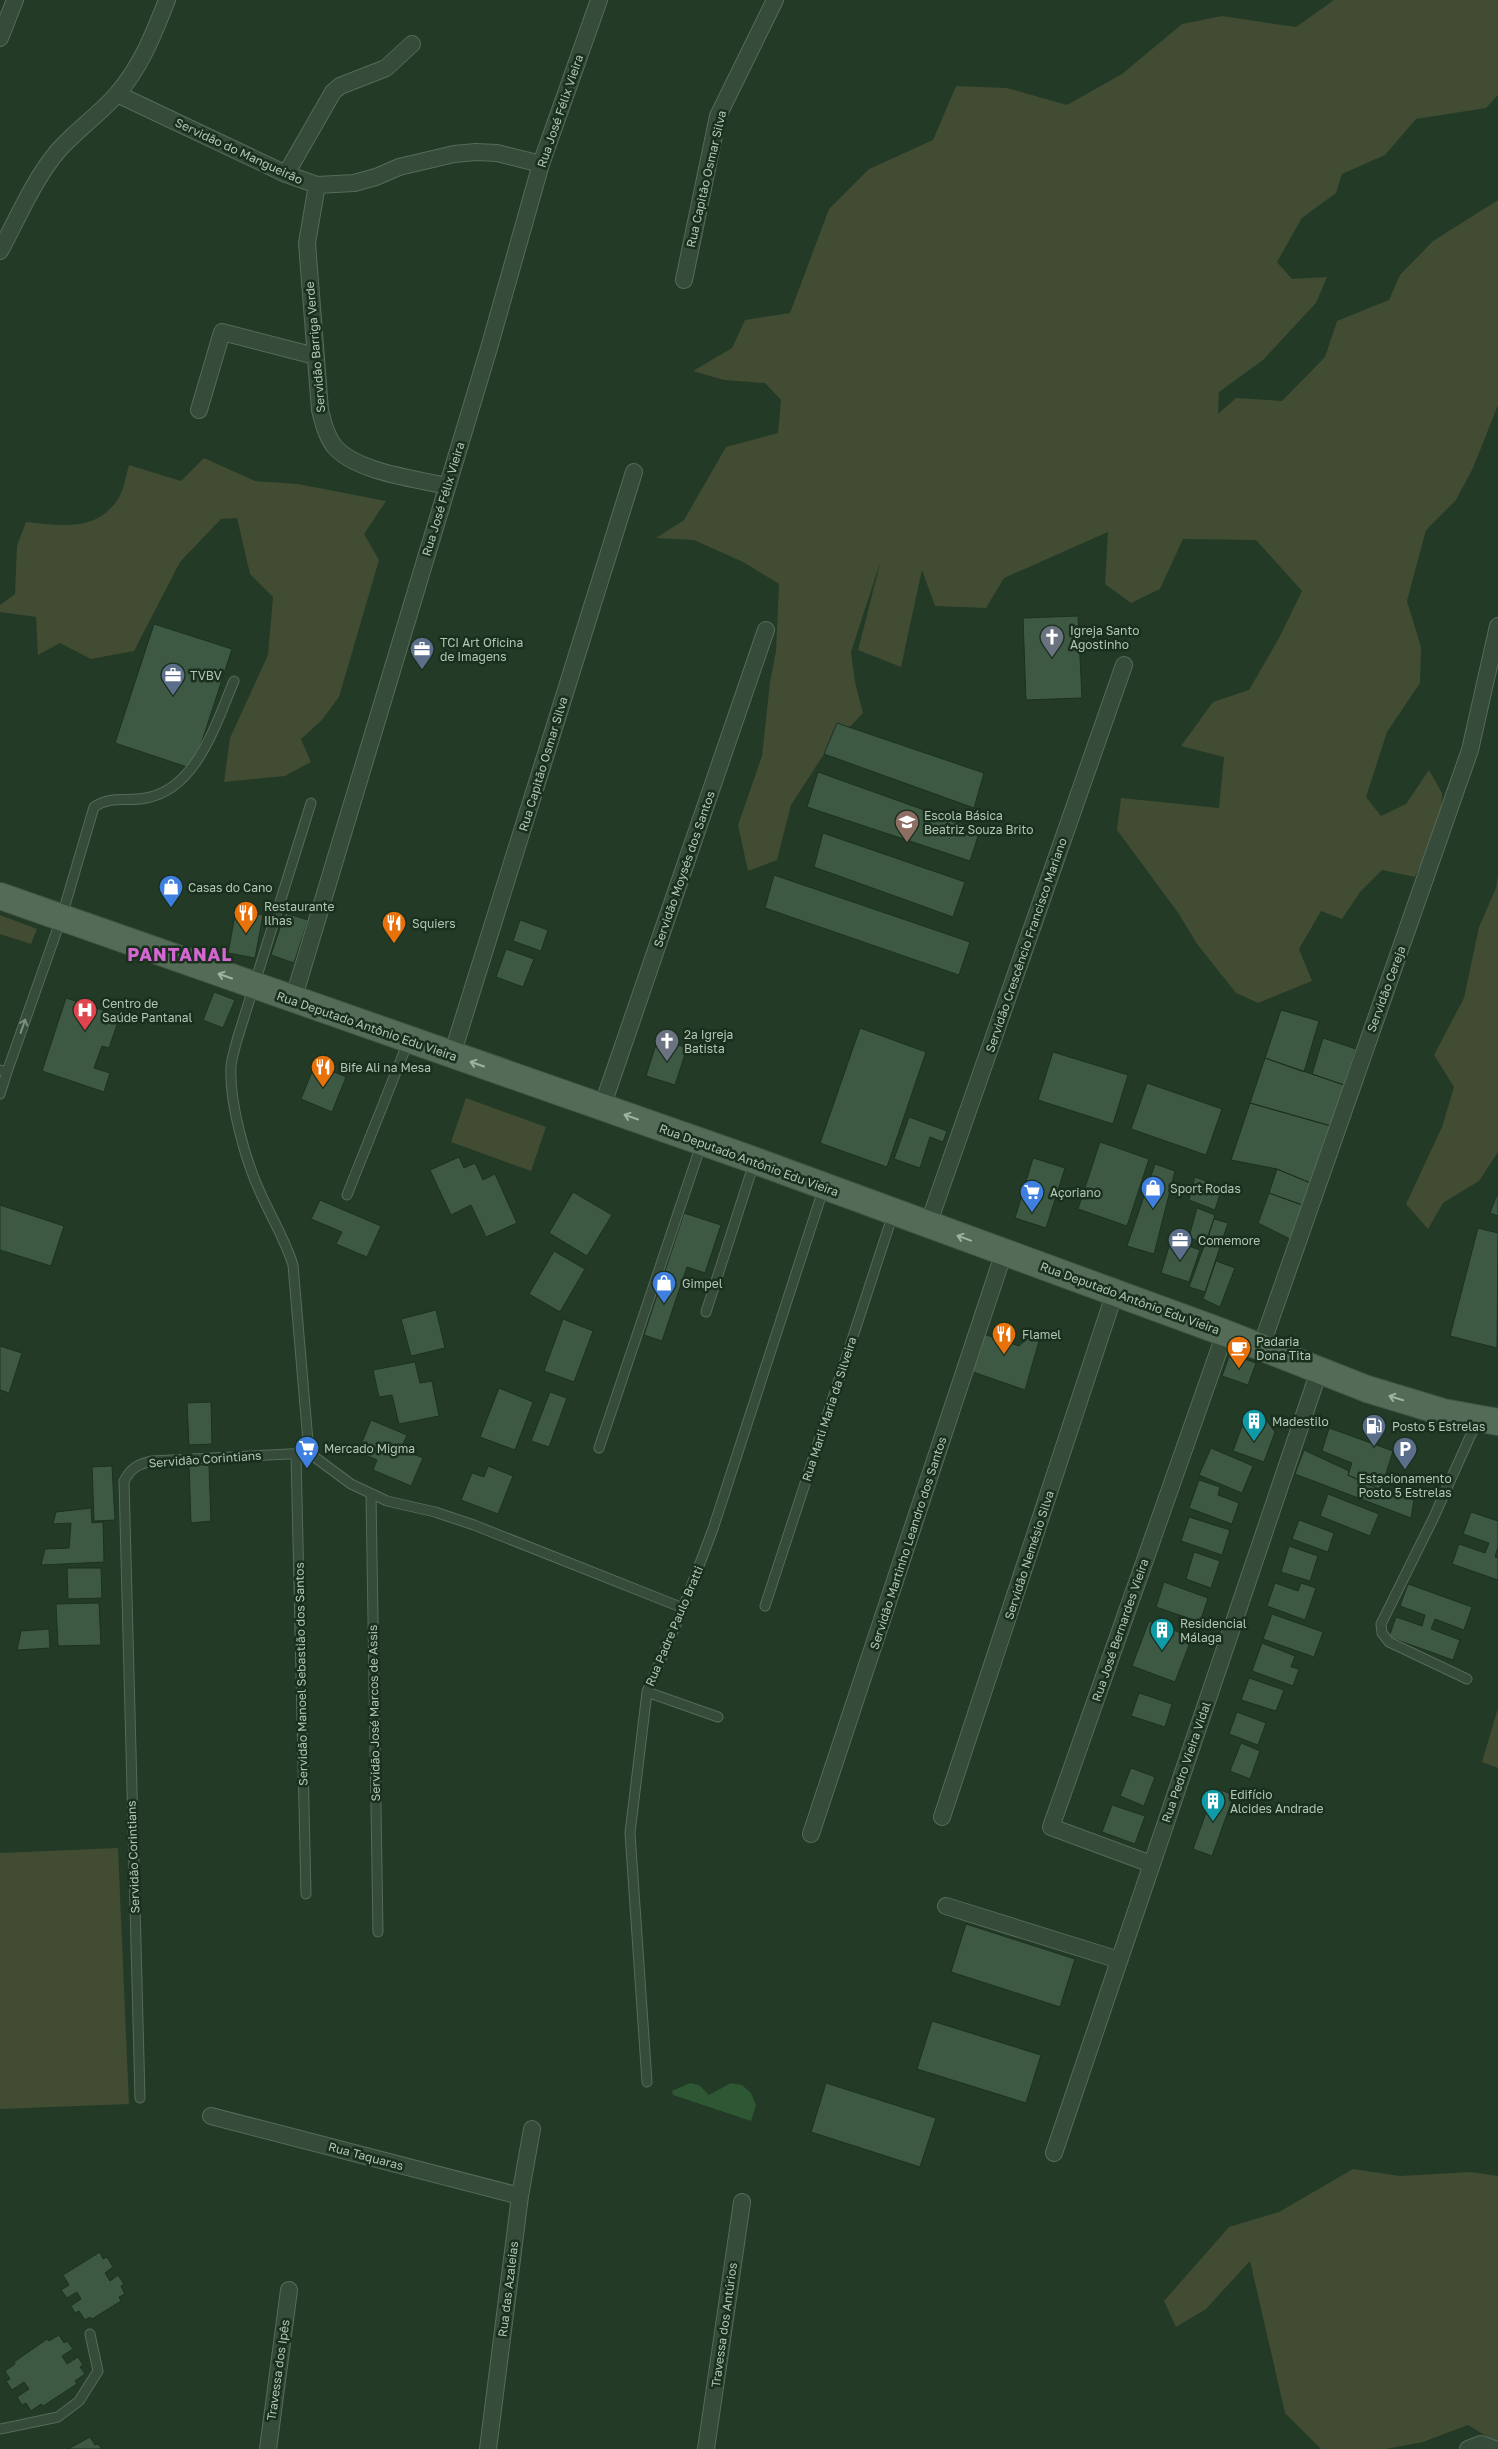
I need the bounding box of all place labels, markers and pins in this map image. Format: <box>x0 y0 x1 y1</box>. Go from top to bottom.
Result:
place label: Igreja Santo Agostinho <box>1070 623 1139 652</box>
church icon: Igreja Santo Agostinho <box>1039 624 1065 658</box>
place label: TCI Art Oficina de Imagens <box>440 635 523 664</box>
office icon: TCI Art Oficina de Imagens <box>409 636 435 670</box>
office icon: TVBV <box>160 662 186 696</box>
place label: TVBV <box>190 668 222 683</box>
place label: Escola Básica Beatriz Souza Brito <box>924 808 1033 837</box>
school or university icon: Escola Básica Beatriz Souza Brito <box>894 809 920 843</box>
shop icon: Casas do Cano <box>158 874 184 908</box>
place label: Casas do Cano <box>188 880 273 895</box>
place label: Restaurante Ilhas <box>264 899 335 928</box>
restaurant icon: Restaurante Ilhas <box>233 900 259 934</box>
restaurant icon: Squiers <box>381 910 407 944</box>
place label: Squiers <box>412 916 456 931</box>
place label: Centro de Saúde Pantanal <box>102 996 193 1025</box>
hospital icon: Centro de Saúde Pantanal <box>72 997 98 1031</box>
place label: 2ª Igreja Batista <box>684 1027 733 1056</box>
church icon: 2ª Igreja Batista <box>654 1028 680 1062</box>
restaurant icon: Bife Ali na Mesa <box>310 1054 336 1088</box>
place label: Bife Ali na Mesa <box>340 1060 431 1075</box>
shop icon: Sport Rodas <box>1140 1175 1166 1209</box>
supermarket icon: Açoriano <box>1019 1179 1045 1213</box>
place label: Sport Rodas <box>1170 1181 1241 1196</box>
place label: Açoriano <box>1050 1185 1101 1200</box>
office icon: Comemore <box>1167 1227 1193 1261</box>
place label: Comemore <box>1198 1233 1260 1248</box>
shop icon: Gimpel <box>651 1270 677 1304</box>
place label: Gimpel <box>682 1276 723 1291</box>
restaurant icon: Flamel <box>991 1321 1017 1355</box>
place label: Flamel <box>1022 1327 1061 1342</box>
place label: Padaria Dona Tita <box>1256 1334 1311 1363</box>
cafe icon: Padaria Dona Tita <box>1226 1335 1252 1369</box>
building icon: Madestilo <box>1241 1408 1267 1442</box>
fuel station icon: Posto 5 Estrelas <box>1361 1413 1387 1447</box>
place label: Madestilo <box>1272 1414 1329 1429</box>
place label: Posto 5 Estrelas <box>1392 1419 1485 1434</box>
supermarket icon: Mercado Migma <box>294 1435 320 1469</box>
parking icon: Estacionamento Posto 5 Estrelas <box>1392 1436 1418 1470</box>
place label: Mercado Migma <box>324 1441 415 1456</box>
place label: Estacionamento Posto 5 Estrelas <box>1358 1471 1452 1500</box>
place label: Residencial Málaga <box>1180 1616 1247 1645</box>
building icon: Residencial Málaga <box>1149 1617 1175 1651</box>
place label: Edifício Alcides Andrade <box>1230 1787 1323 1816</box>
building icon: Edifício Alcides Andrade <box>1200 1788 1226 1822</box>

